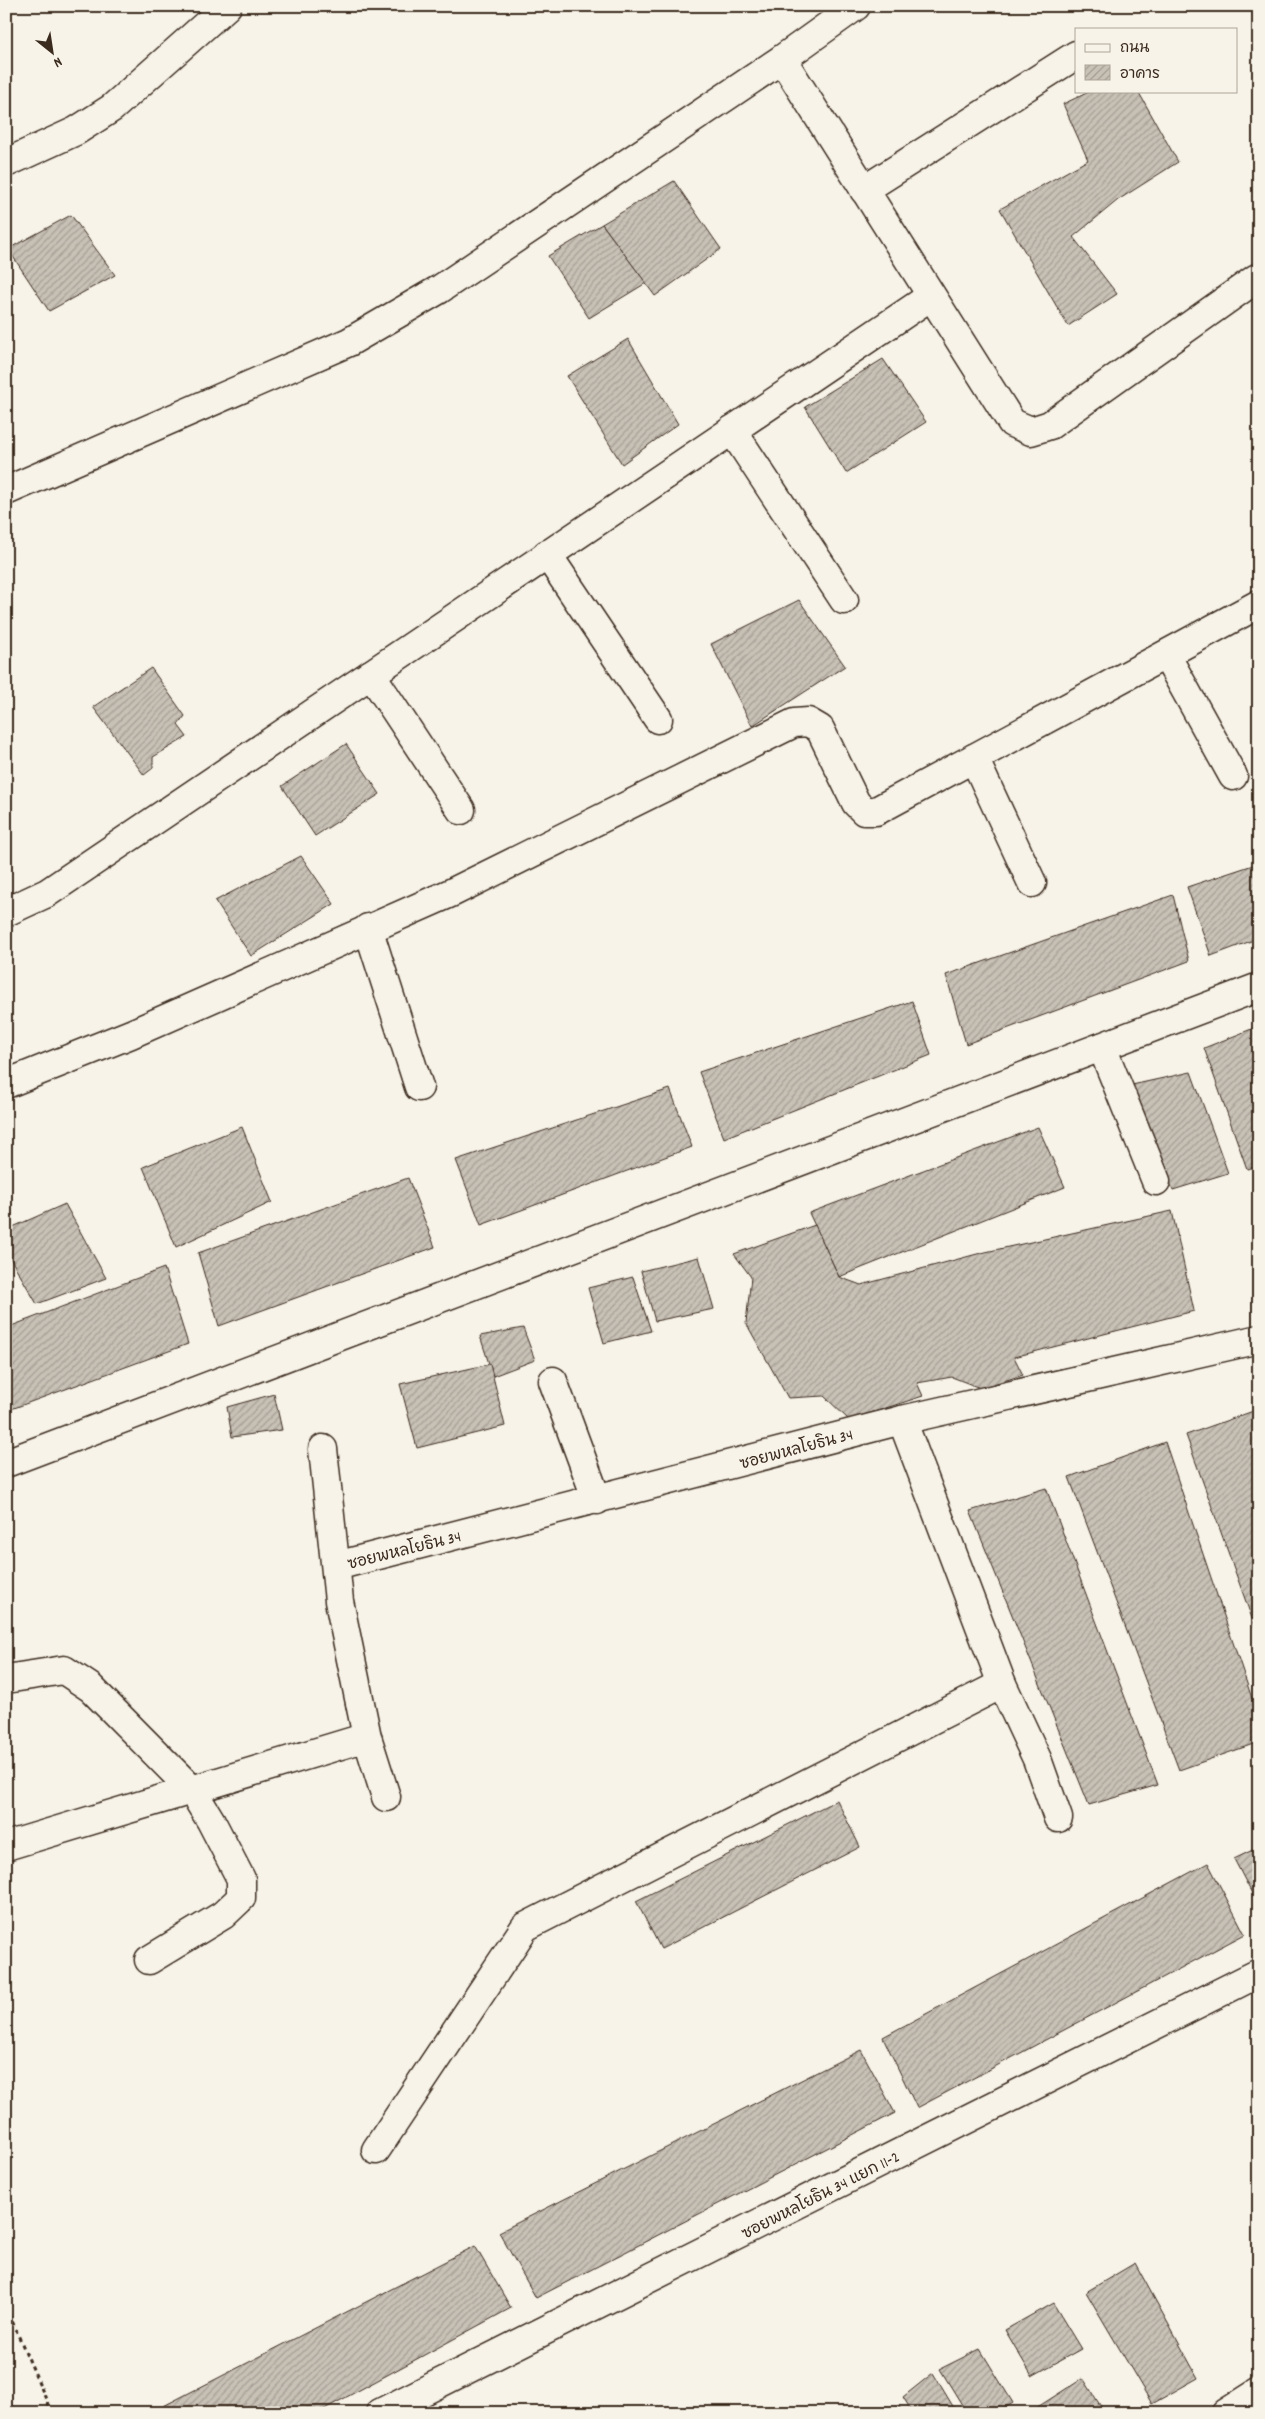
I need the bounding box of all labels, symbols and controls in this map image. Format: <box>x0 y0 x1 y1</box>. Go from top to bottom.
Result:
north arrow <box>28 28 78 78</box>
legend <box>1075 28 1238 92</box>
text: ถนน <box>1120 38 1149 60</box>
text: N <box>49 51 65 72</box>
text: อาคาร <box>1120 64 1160 86</box>
street label: ซอยพหลโยธิน 34 <box>737 1422 856 1477</box>
street label: ซอยพหลโยธิน 34 <box>345 1524 464 1577</box>
street label: ซอยพหลโยธิน 34 แยก 11-2 <box>737 2145 904 2246</box>

